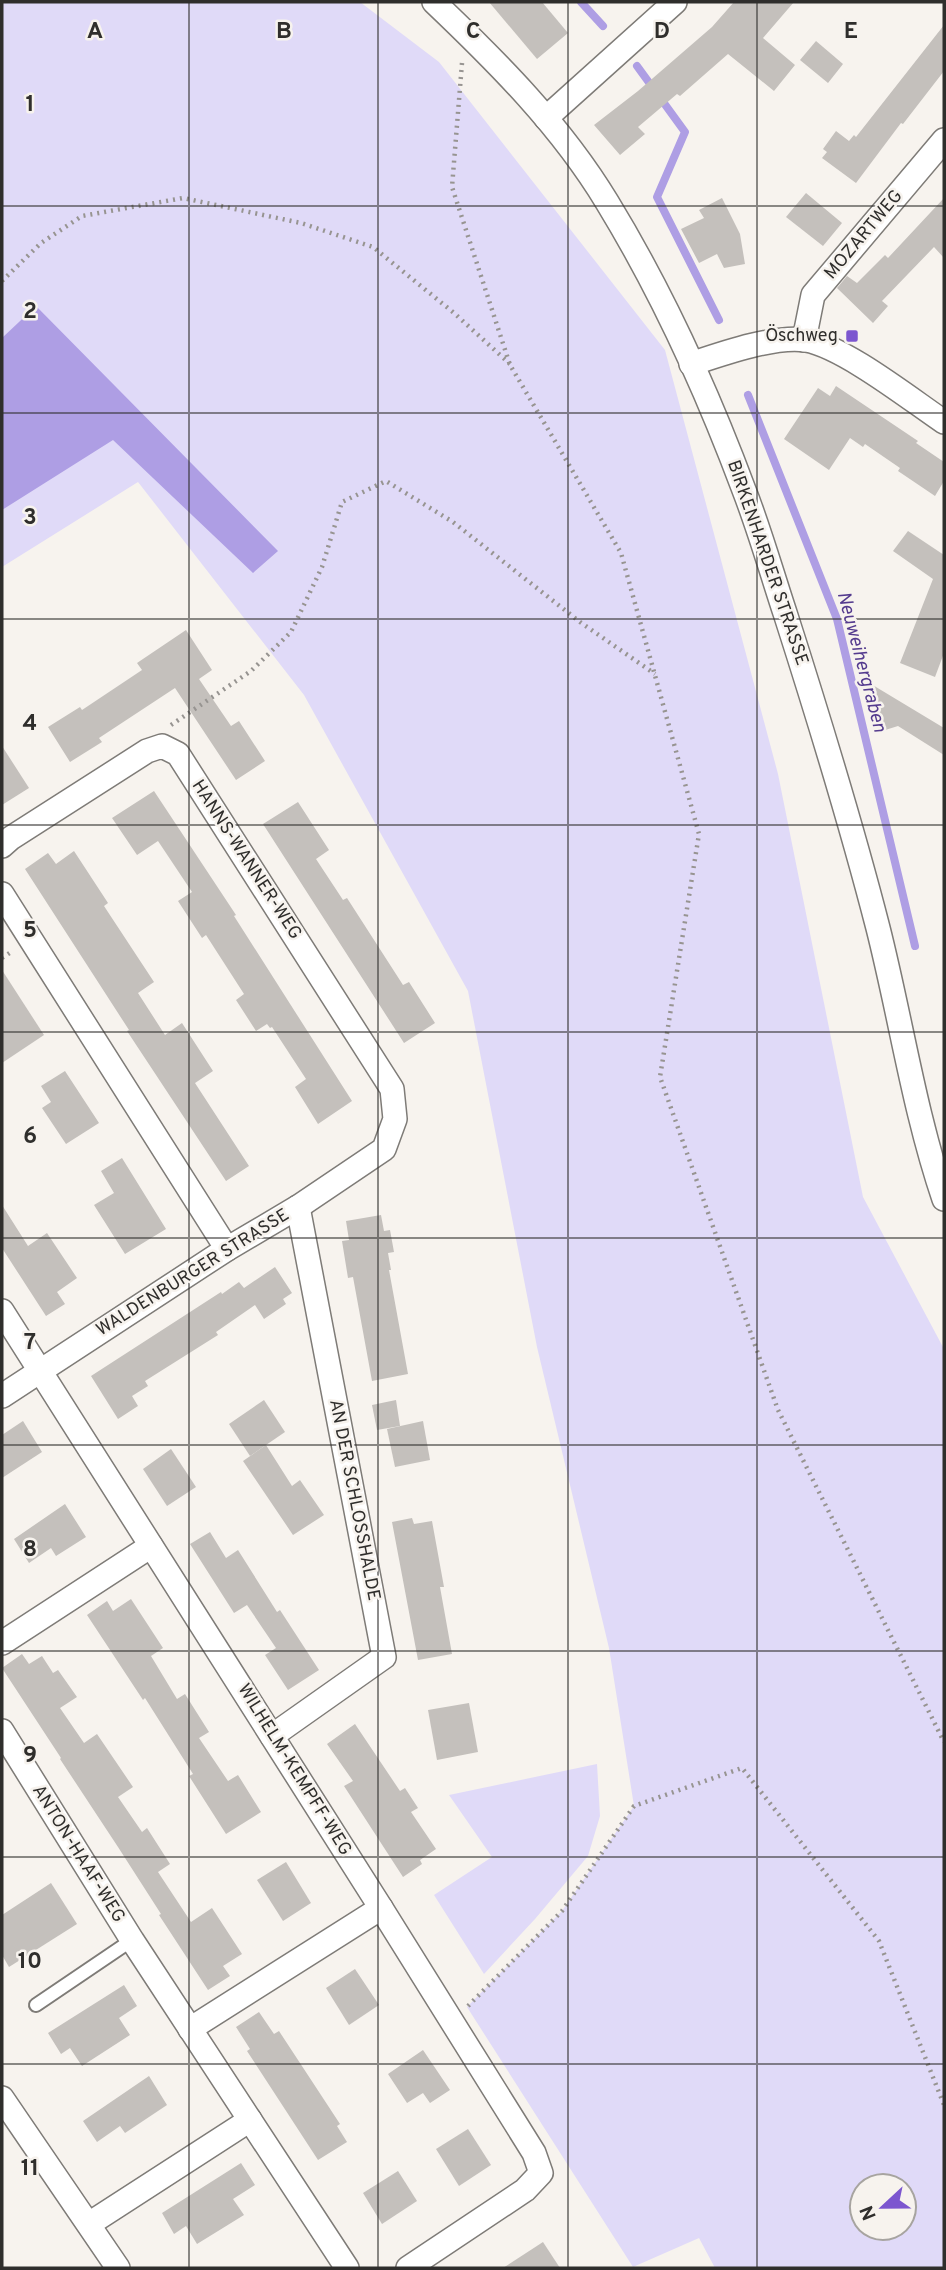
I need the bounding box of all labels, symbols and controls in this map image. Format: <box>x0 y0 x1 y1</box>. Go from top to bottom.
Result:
text: A <box>87 18 103 47</box>
text: B <box>276 18 292 47</box>
text: C <box>466 18 480 47</box>
text: D <box>654 18 670 47</box>
text: E <box>844 18 858 47</box>
text: 1 <box>25 91 35 120</box>
street label: MOZARTWEG <box>820 185 908 285</box>
text: 2 <box>23 298 37 327</box>
place label: Öschweg <box>765 323 838 348</box>
marker: Öschweg <box>844 328 860 344</box>
street label: BIRKENHARDER STRASSE <box>721 457 813 669</box>
text: 3 <box>23 504 37 533</box>
water label: Neuweihergraben <box>831 589 892 736</box>
text: 4 <box>23 710 37 739</box>
street label: HANNS-WANNER-WEG <box>186 776 306 944</box>
text: 5 <box>23 917 37 946</box>
text: 6 <box>23 1123 37 1152</box>
street label: WALDENBURGER STRASSE <box>92 1204 294 1342</box>
text: 7 <box>24 1329 36 1358</box>
street label: AN DER SCHLOSSHALDE <box>323 1397 385 1603</box>
text: 8 <box>23 1536 37 1565</box>
street label: WILHELM-KEMPFF-WEG <box>232 1680 356 1860</box>
text: 9 <box>23 1742 37 1771</box>
street label: ANTON-HAAF-WEG <box>26 1781 130 1927</box>
text: 10 <box>18 1948 42 1977</box>
text: 11 <box>21 2155 39 2184</box>
north arrow <box>848 2172 918 2242</box>
text: N <box>855 2202 883 2223</box>

